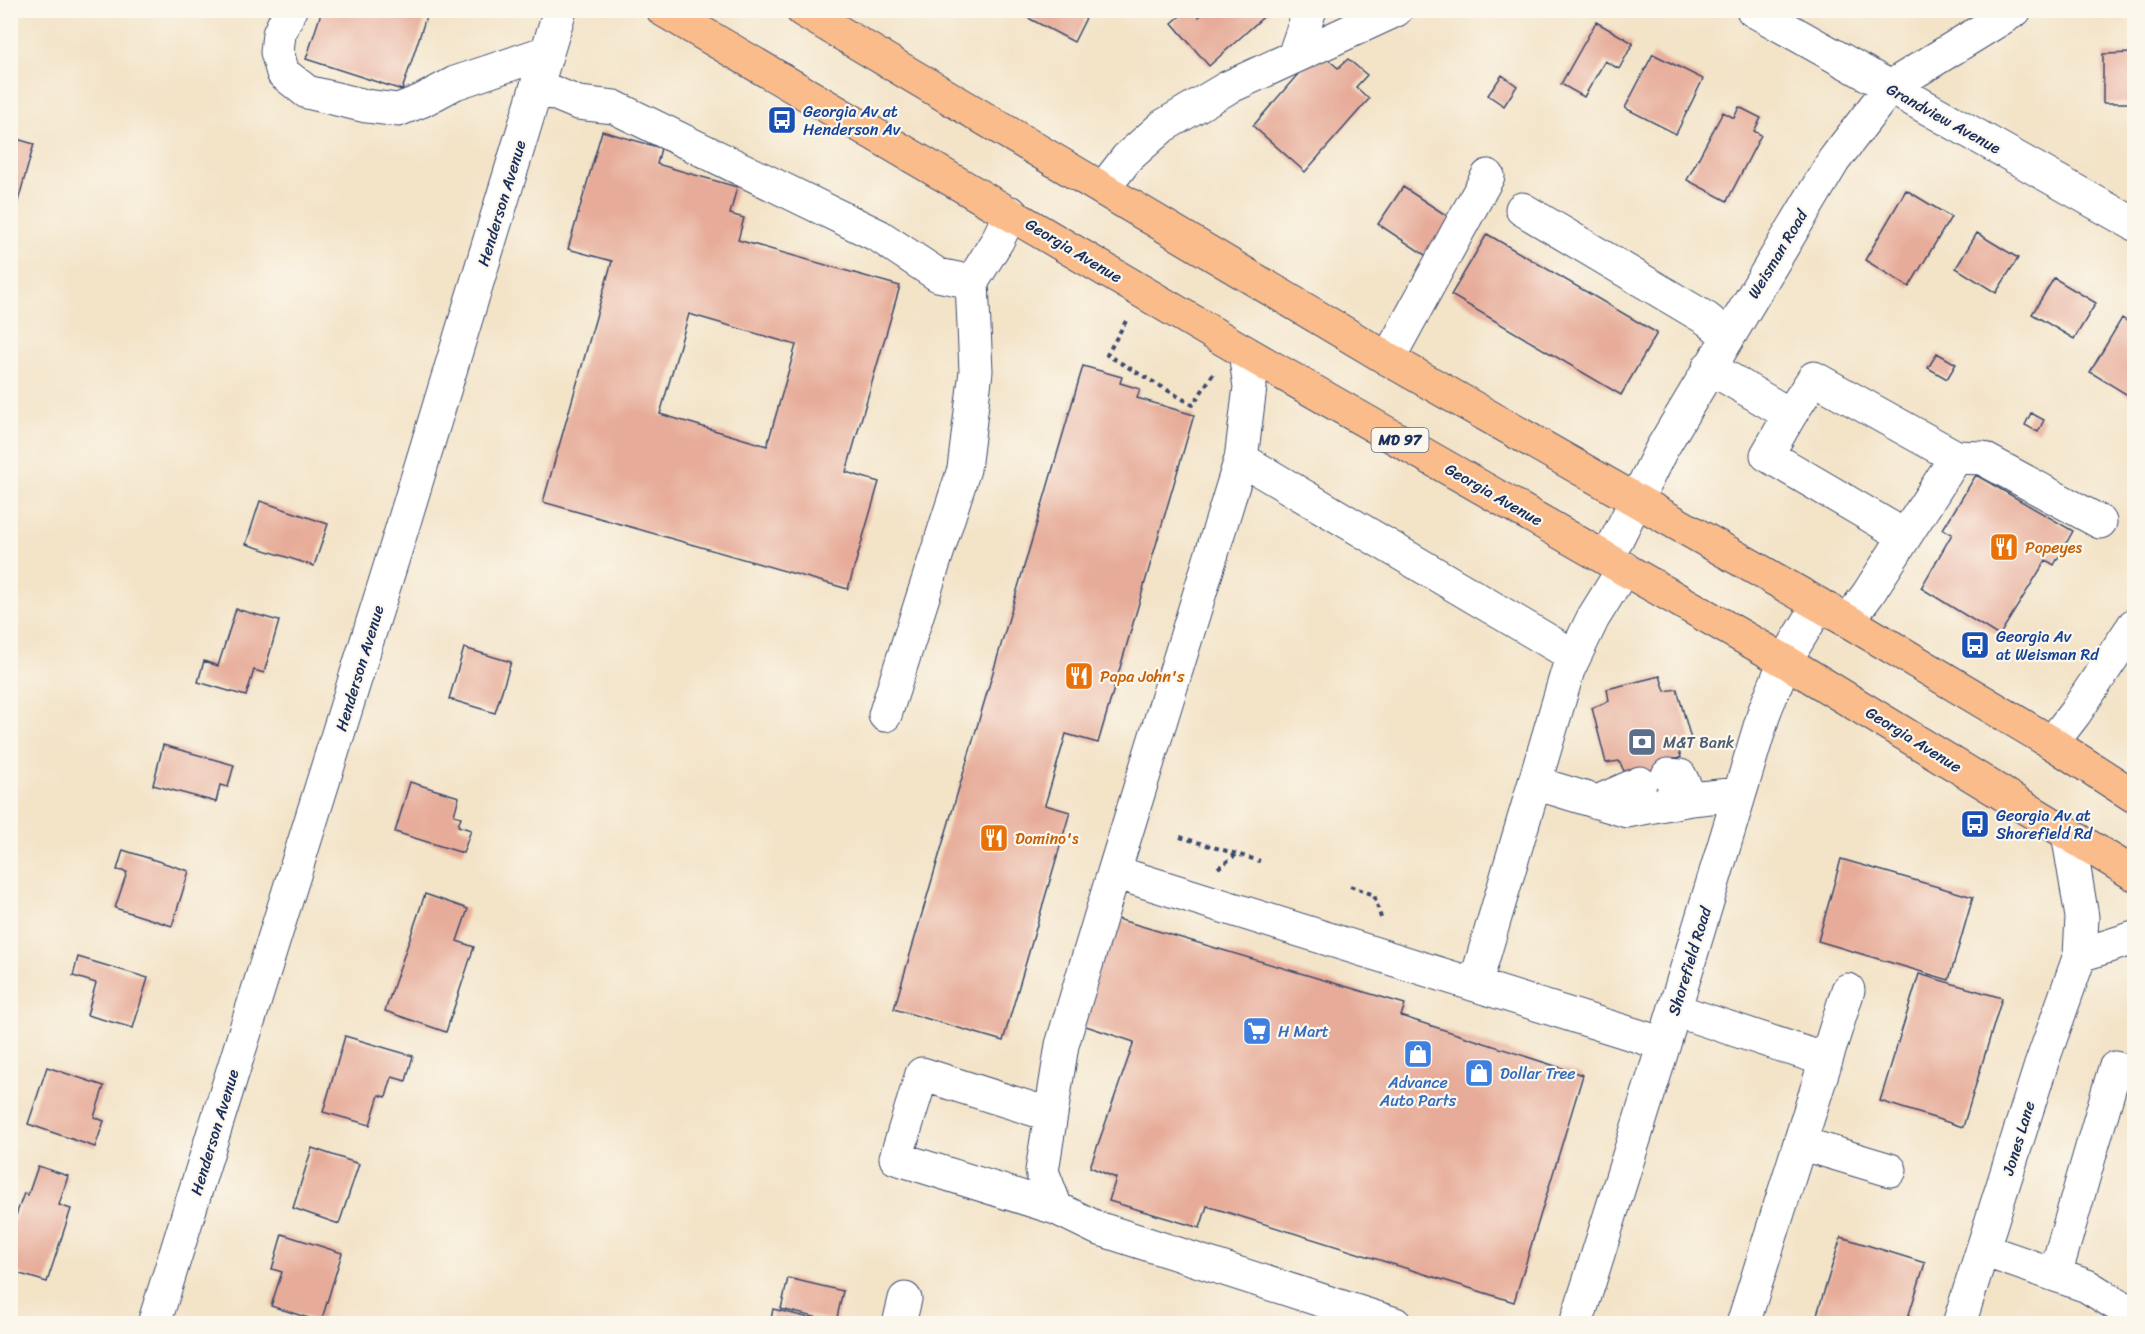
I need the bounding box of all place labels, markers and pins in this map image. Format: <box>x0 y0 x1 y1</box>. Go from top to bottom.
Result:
place label: Georgia Av at Henderson Av <box>803 97 901 144</box>
bus stop icon: Georgia Av at Henderson Av <box>766 104 798 136</box>
restaurant icon: Popeyes <box>1988 531 2020 563</box>
place label: Popeyes <box>2025 533 2083 562</box>
place label: Georgia Av at Weisman Rd <box>1996 622 2100 669</box>
bus stop icon: Georgia Av at Weisman Rd <box>1959 629 1991 661</box>
restaurant icon: Papa John's <box>1063 660 1095 692</box>
place label: Papa John's <box>1100 662 1185 691</box>
bank icon: M&T Bank <box>1626 726 1658 758</box>
place label: M&T Bank <box>1663 728 1735 757</box>
place label: Georgia Av at Shorefield Rd <box>1996 801 2094 848</box>
bus stop icon: Georgia Av at Shorefield Rd <box>1959 808 1991 840</box>
restaurant icon: Domino's <box>978 822 1010 854</box>
place label: Domino's <box>1015 824 1079 853</box>
supermarket icon: H Mart <box>1241 1015 1273 1047</box>
place label: H Mart <box>1278 1017 1329 1046</box>
shop icon: Advance Auto Parts <box>1402 1038 1434 1070</box>
shop icon: Dollar Tree <box>1463 1057 1495 1089</box>
place label: Dollar Tree <box>1500 1059 1576 1088</box>
place label: Advance Auto Parts <box>1379 1068 1457 1115</box>

